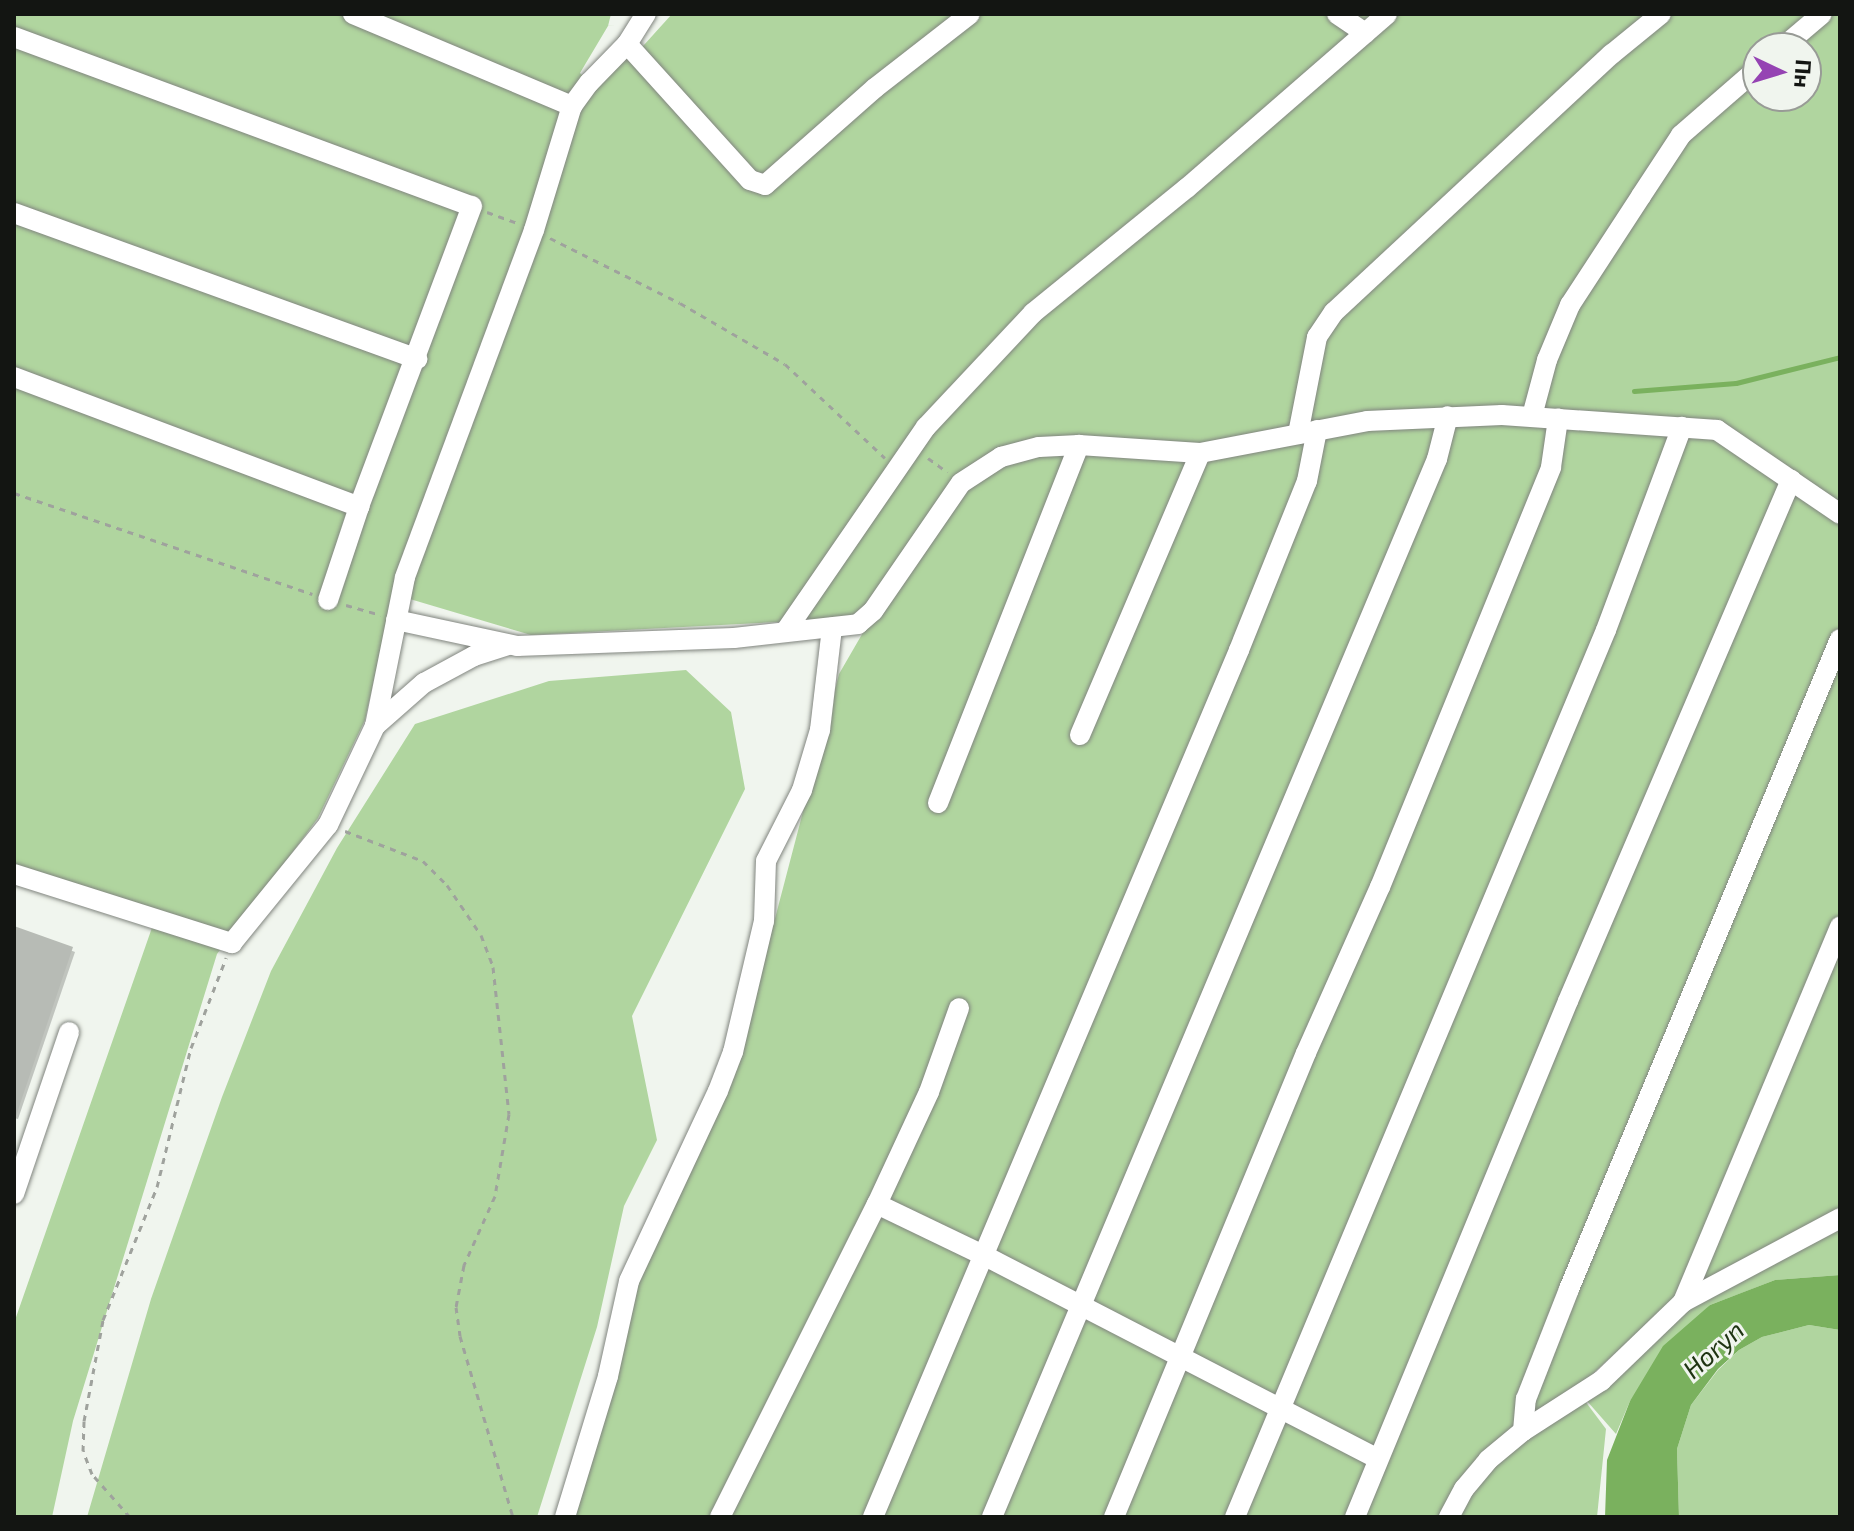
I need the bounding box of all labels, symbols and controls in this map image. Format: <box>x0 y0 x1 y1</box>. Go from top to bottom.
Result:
north arrow <box>1742 32 1822 112</box>
text: Пн <box>1790 58 1818 89</box>
water label: Horyn <box>1676 1314 1750 1384</box>

